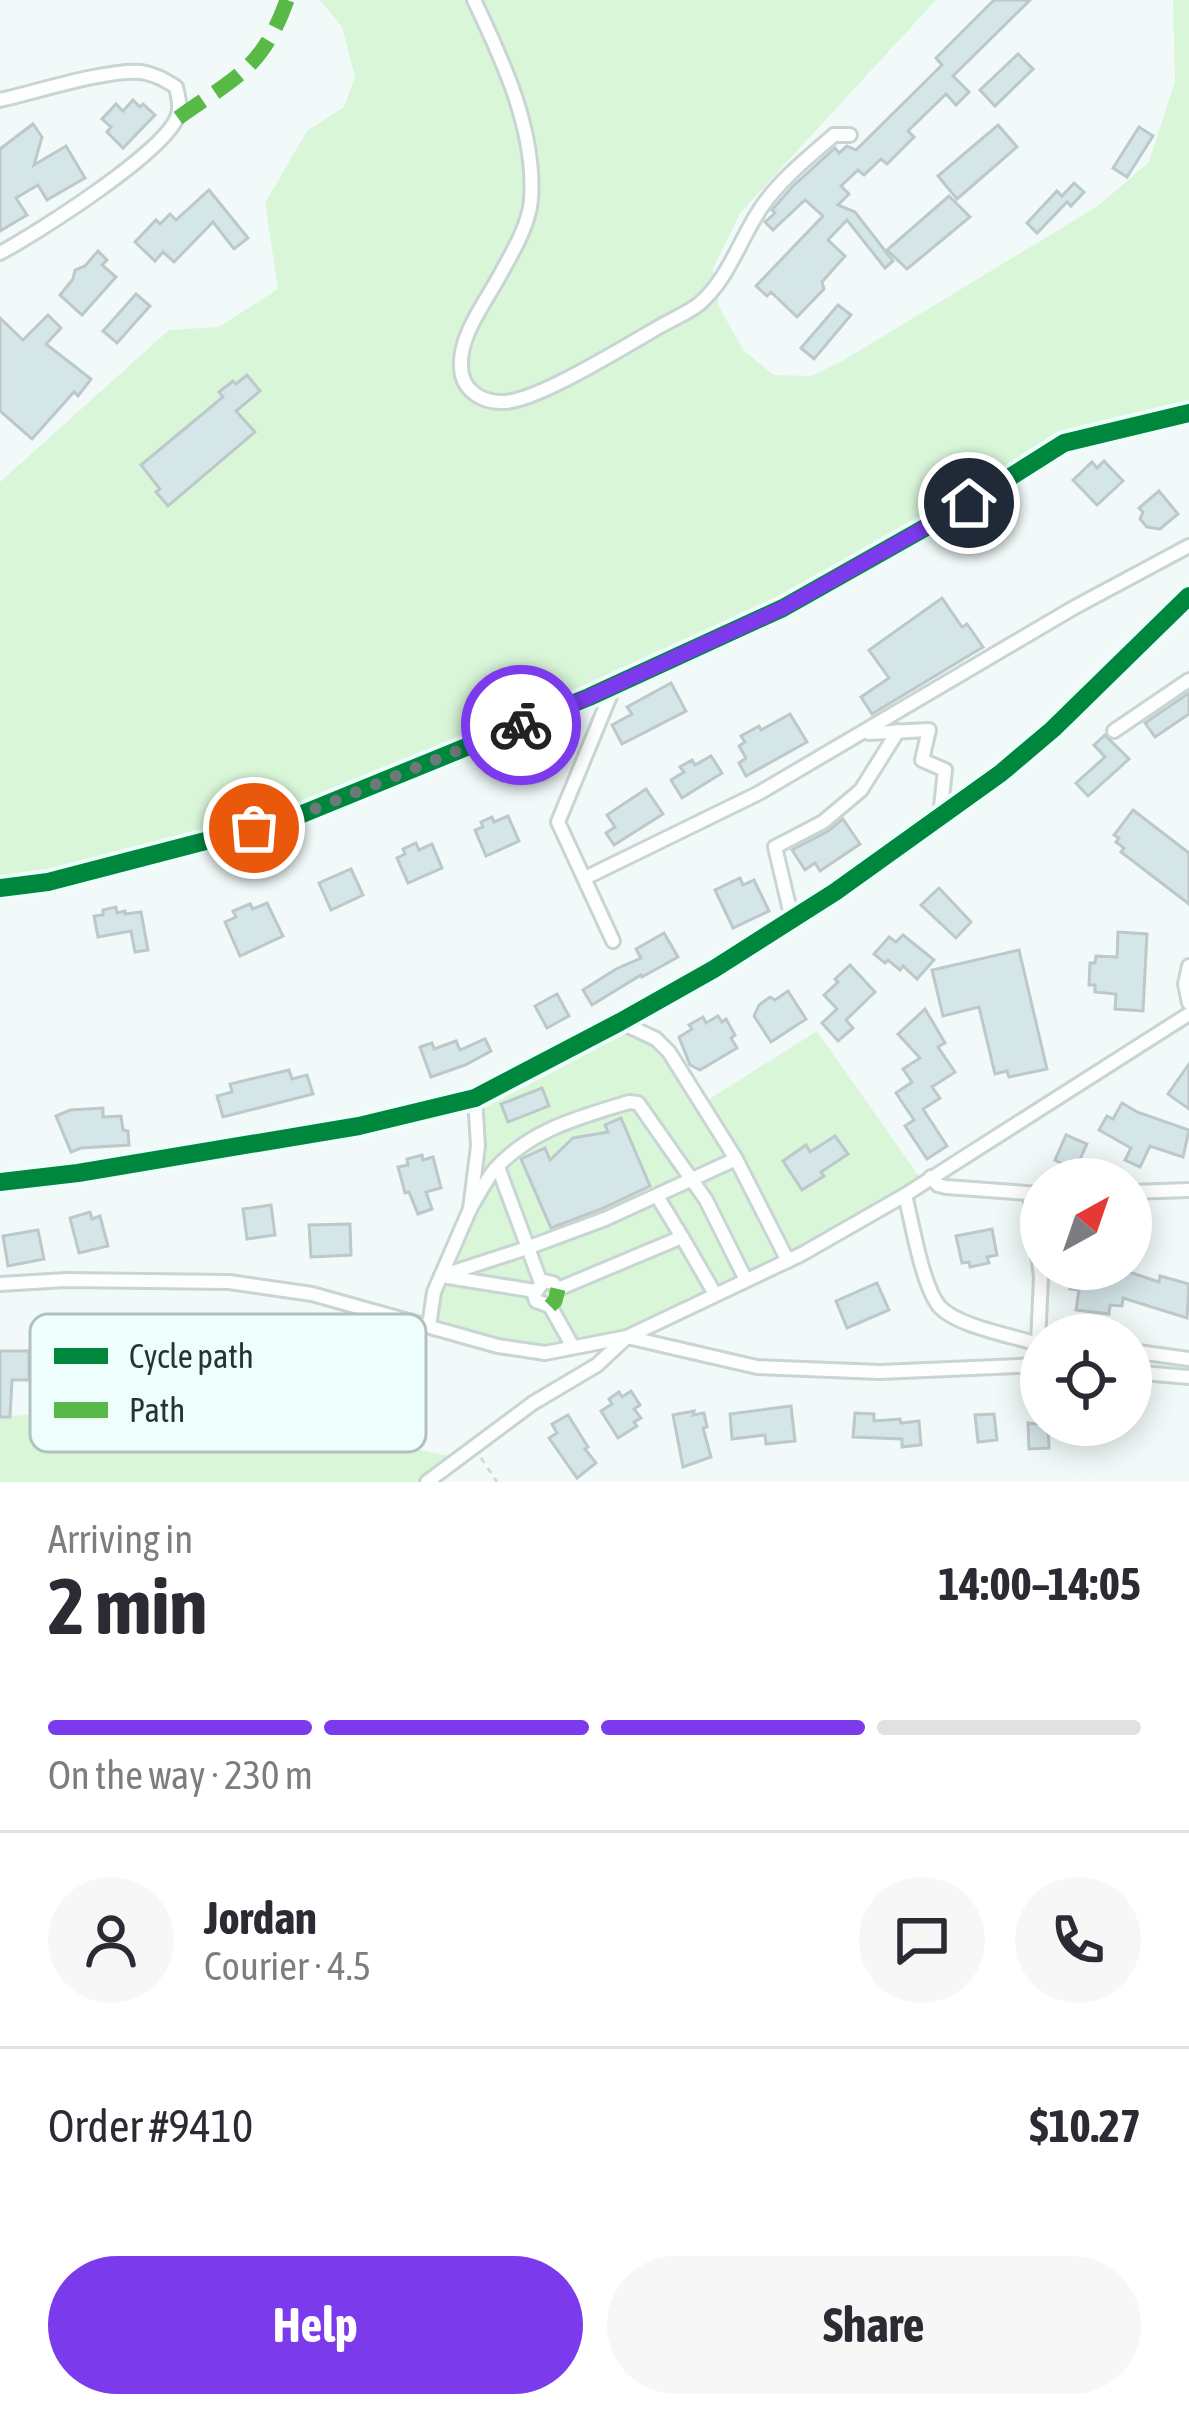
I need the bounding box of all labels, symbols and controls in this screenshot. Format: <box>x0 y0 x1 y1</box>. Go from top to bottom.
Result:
pin <box>918 452 1020 554</box>
icon: home <box>936 470 1002 536</box>
courier <box>461 665 581 785</box>
icon: bike <box>488 692 554 758</box>
pin <box>203 777 305 879</box>
icon: bag <box>221 795 287 861</box>
north arrow <box>1020 1158 1152 1290</box>
map controls <box>1020 1158 1152 1446</box>
legend <box>30 1314 426 1452</box>
button: locate <box>1020 1314 1152 1446</box>
text: Cycle path <box>129 1337 254 1375</box>
text: Path <box>129 1391 185 1429</box>
text: Arriving in <box>48 1517 193 1561</box>
text: 14:00–14:05 <box>938 1558 1141 1610</box>
text: 2 min <box>48 1561 207 1651</box>
text: On the way · 230 m <box>48 1753 313 1797</box>
button: person <box>48 1877 174 2003</box>
button: chat <box>859 1877 985 2003</box>
button: phone <box>1015 1877 1141 2003</box>
text: Jordan <box>204 1892 317 1944</box>
text: Courier · 4.5 <box>204 1944 371 1988</box>
text: Order #9410 <box>48 2100 253 2152</box>
text: $10.27 <box>1029 2100 1141 2152</box>
button: Help <box>48 2256 583 2394</box>
button: Share <box>607 2256 1141 2394</box>

